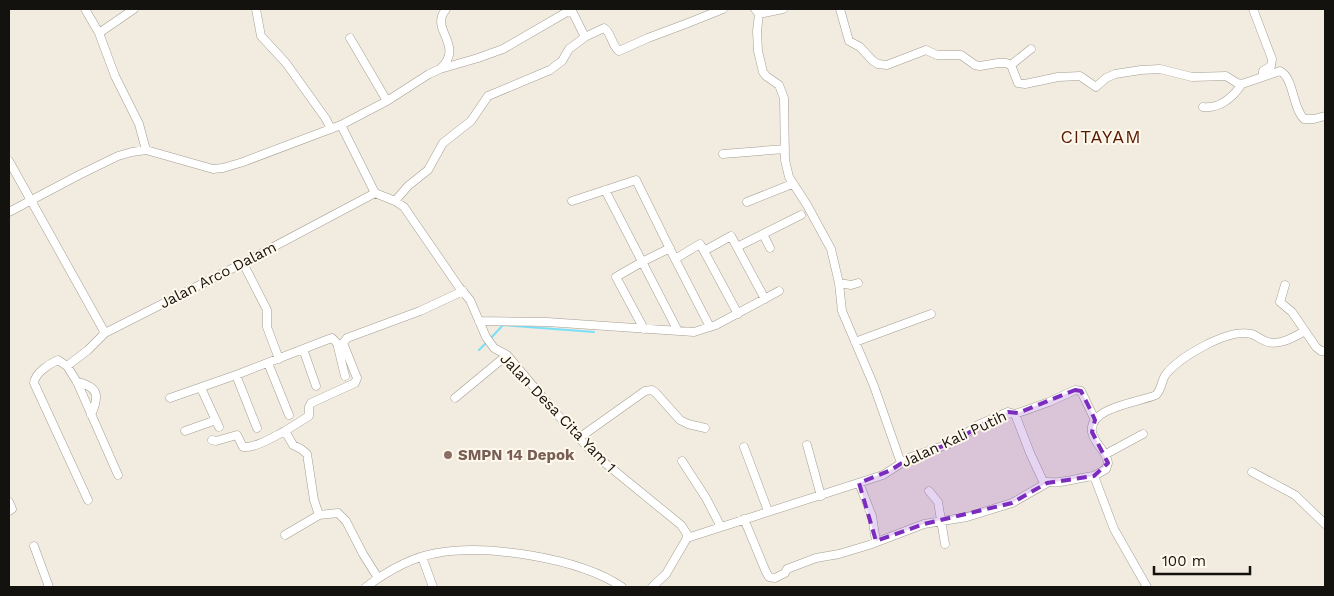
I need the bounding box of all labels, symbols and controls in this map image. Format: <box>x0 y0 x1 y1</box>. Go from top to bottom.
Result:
district label: CITAYAM <box>1060 126 1142 147</box>
street label: Jalan Arco Dalam <box>157 238 279 312</box>
street label: Jalan Desa Cita Yam 1 <box>496 350 620 476</box>
street label: Jalan Kali Putih <box>899 407 1009 471</box>
place label: SMPN 14 Depok <box>458 446 575 464</box>
marker: SMPN 14 Depok <box>442 449 454 461</box>
scale bar <box>1154 544 1250 576</box>
text: 100 m <box>1162 552 1206 570</box>

